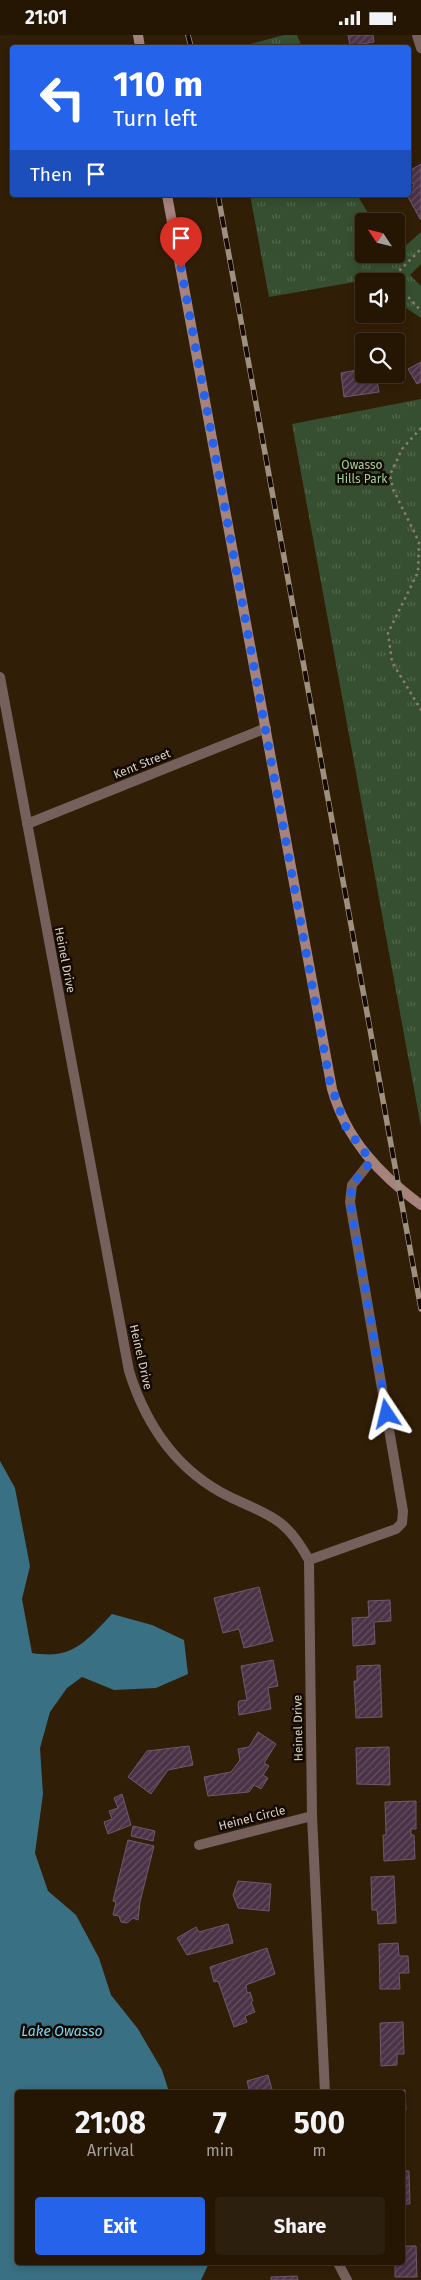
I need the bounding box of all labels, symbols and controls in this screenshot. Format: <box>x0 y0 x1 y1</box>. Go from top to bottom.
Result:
text: 21:01 <box>25 6 67 29</box>
text: 110 m <box>113 63 203 105</box>
icon: left <box>30 65 95 130</box>
text: Turn left <box>113 105 197 132</box>
icon: arrive <box>82 160 110 188</box>
text: Then <box>30 163 72 186</box>
north arrow <box>355 213 405 263</box>
map controls <box>355 213 405 383</box>
pin <box>160 217 202 268</box>
icon: arrive <box>167 224 195 252</box>
button: sound <box>355 273 405 323</box>
button: search <box>355 333 405 383</box>
park label: Owasso Hills Park <box>337 458 388 486</box>
street label: Kent Street <box>111 746 173 782</box>
street label: Heinel Drive <box>52 926 78 994</box>
street label: Heinel Drive <box>127 1323 155 1391</box>
position arrow <box>360 1387 412 1439</box>
street label: Heinel Drive <box>290 1695 306 1761</box>
street label: Heinel Circle <box>217 1803 287 1833</box>
water label: Lake Owasso <box>21 2023 103 2040</box>
text: 21:08 <box>75 2105 146 2141</box>
text: 7 <box>213 2105 227 2141</box>
text: 500 <box>294 2105 345 2141</box>
text: Arrival <box>87 2141 134 2160</box>
text: min <box>206 2141 234 2160</box>
text: m <box>312 2141 326 2160</box>
button: Exit <box>35 2197 205 2255</box>
button: Share <box>215 2197 385 2255</box>

